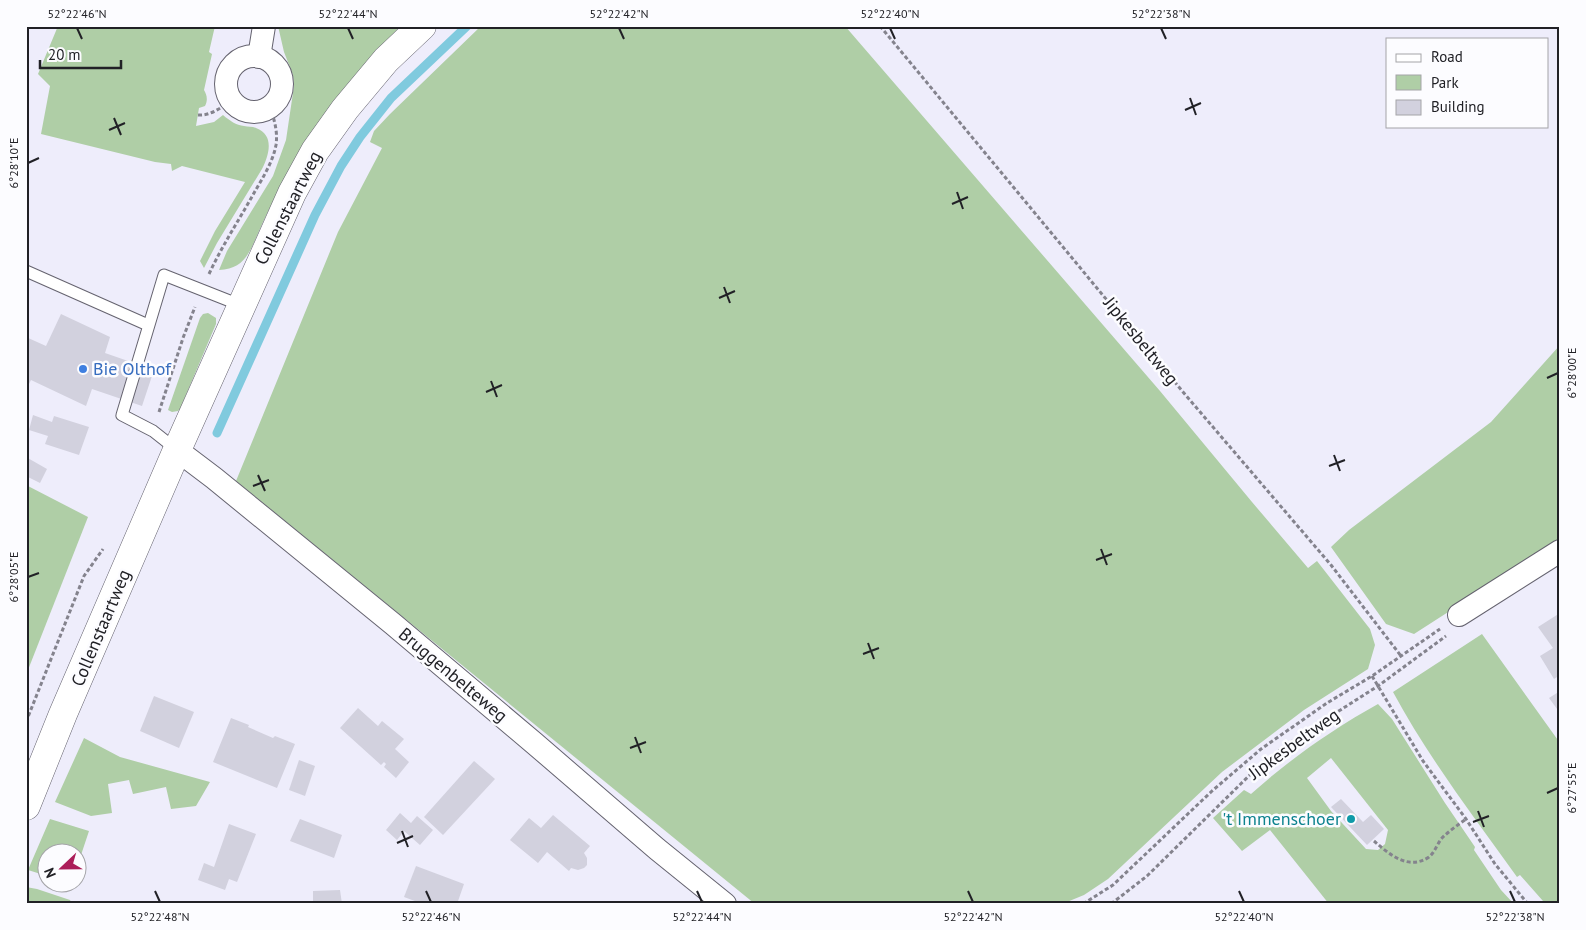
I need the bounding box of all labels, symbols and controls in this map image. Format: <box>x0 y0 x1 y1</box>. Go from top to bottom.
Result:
text: 52°22'46"N <box>47 6 107 21</box>
text: 52°22'44"N <box>318 6 378 21</box>
text: 52°22'42"N <box>589 6 649 21</box>
text: 52°22'40"N <box>860 6 920 21</box>
text: 52°22'38"N <box>1131 6 1191 21</box>
scale bar <box>40 38 121 70</box>
legend <box>1386 38 1548 128</box>
text: 20 m <box>48 45 81 64</box>
text: Road <box>1431 47 1463 66</box>
text: Park <box>1431 73 1459 92</box>
text: Building <box>1431 97 1485 116</box>
text: 6°28'10"E <box>6 138 21 188</box>
street label: Collenstaartweg <box>249 147 326 269</box>
street label: Jipkesbeltweg <box>1098 291 1184 389</box>
text: 6°28'00"E <box>1564 348 1579 398</box>
place label: Bie Olthof <box>93 357 172 380</box>
marker: Bie Olthof <box>77 363 89 375</box>
text: 6°28'05"E <box>6 552 21 602</box>
street label: Collenstaartweg <box>66 566 135 690</box>
street label: Bruggenbelteweg <box>394 622 513 727</box>
street label: Jipkesbeltweg <box>1243 703 1344 785</box>
text: 6°27'55"E <box>1564 763 1579 813</box>
place label: 't Immenschoer <box>1222 807 1341 830</box>
marker: 't Immenschoer <box>1345 813 1357 825</box>
north arrow <box>38 842 88 892</box>
text: N <box>40 865 60 881</box>
text: 52°22'48"N <box>130 909 190 924</box>
text: 52°22'46"N <box>401 909 461 924</box>
text: 52°22'44"N <box>672 909 732 924</box>
text: 52°22'42"N <box>943 909 1003 924</box>
text: 52°22'40"N <box>1214 909 1274 924</box>
text: 52°22'38"N <box>1485 909 1545 924</box>

